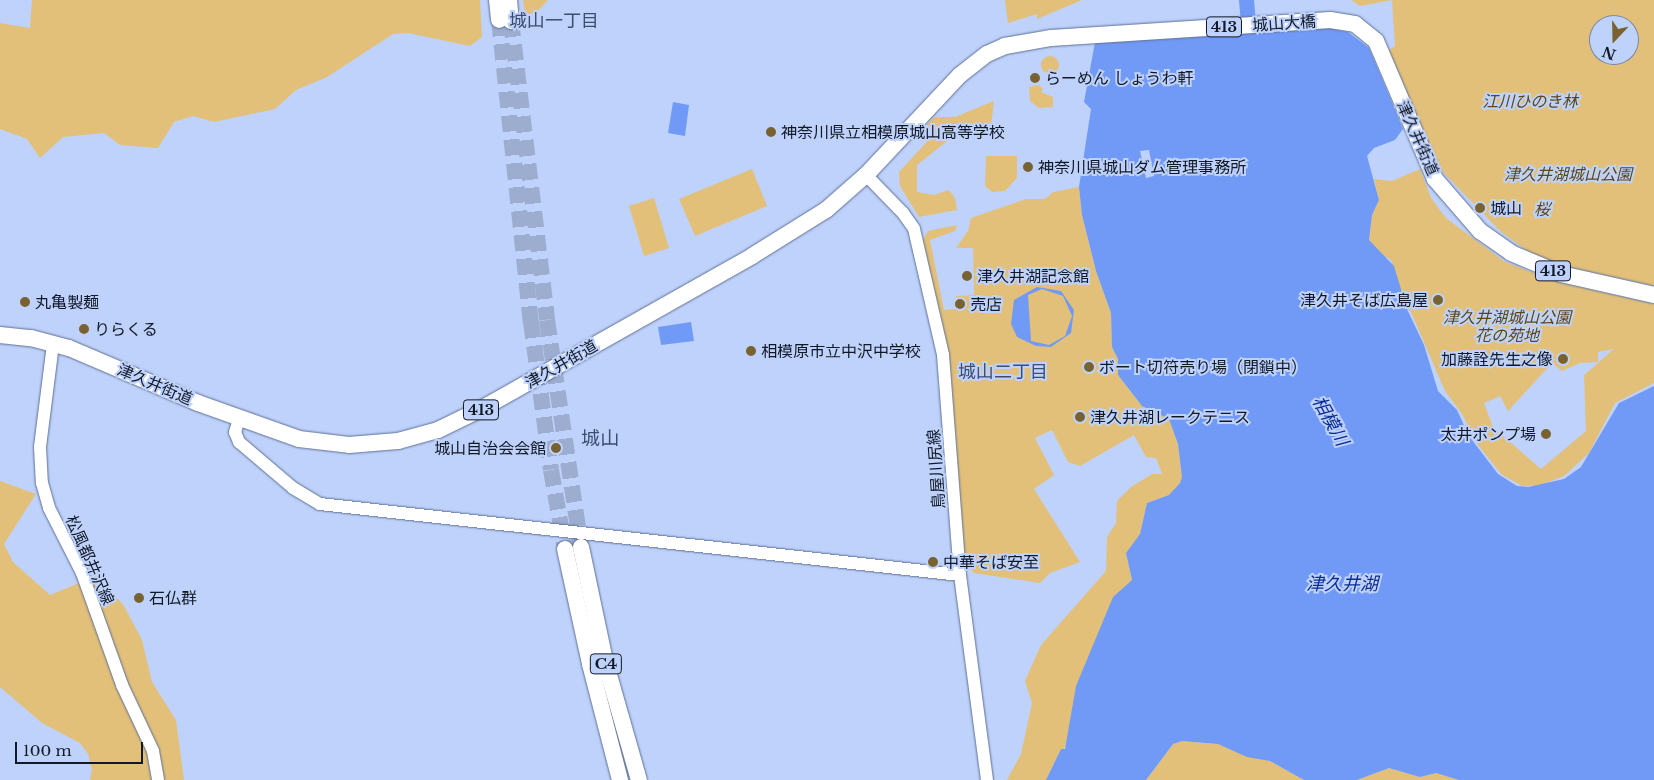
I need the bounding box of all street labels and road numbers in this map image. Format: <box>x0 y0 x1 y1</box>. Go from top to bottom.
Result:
street label: 城山大橋 <box>1251 11 1317 35</box>
road number: 413 <box>1205 15 1243 40</box>
street label: 津久井街道 <box>1393 98 1443 178</box>
road number: 413 <box>1534 258 1572 284</box>
street label: 津久井街道 <box>522 336 600 392</box>
street label: 津久井街道 <box>114 360 196 408</box>
road number: 413 <box>462 398 500 422</box>
street label: 鳥屋川尻線 <box>924 428 948 510</box>
street label: 松風都井沢線 <box>62 512 118 608</box>
road number: C4 <box>590 652 622 676</box>

